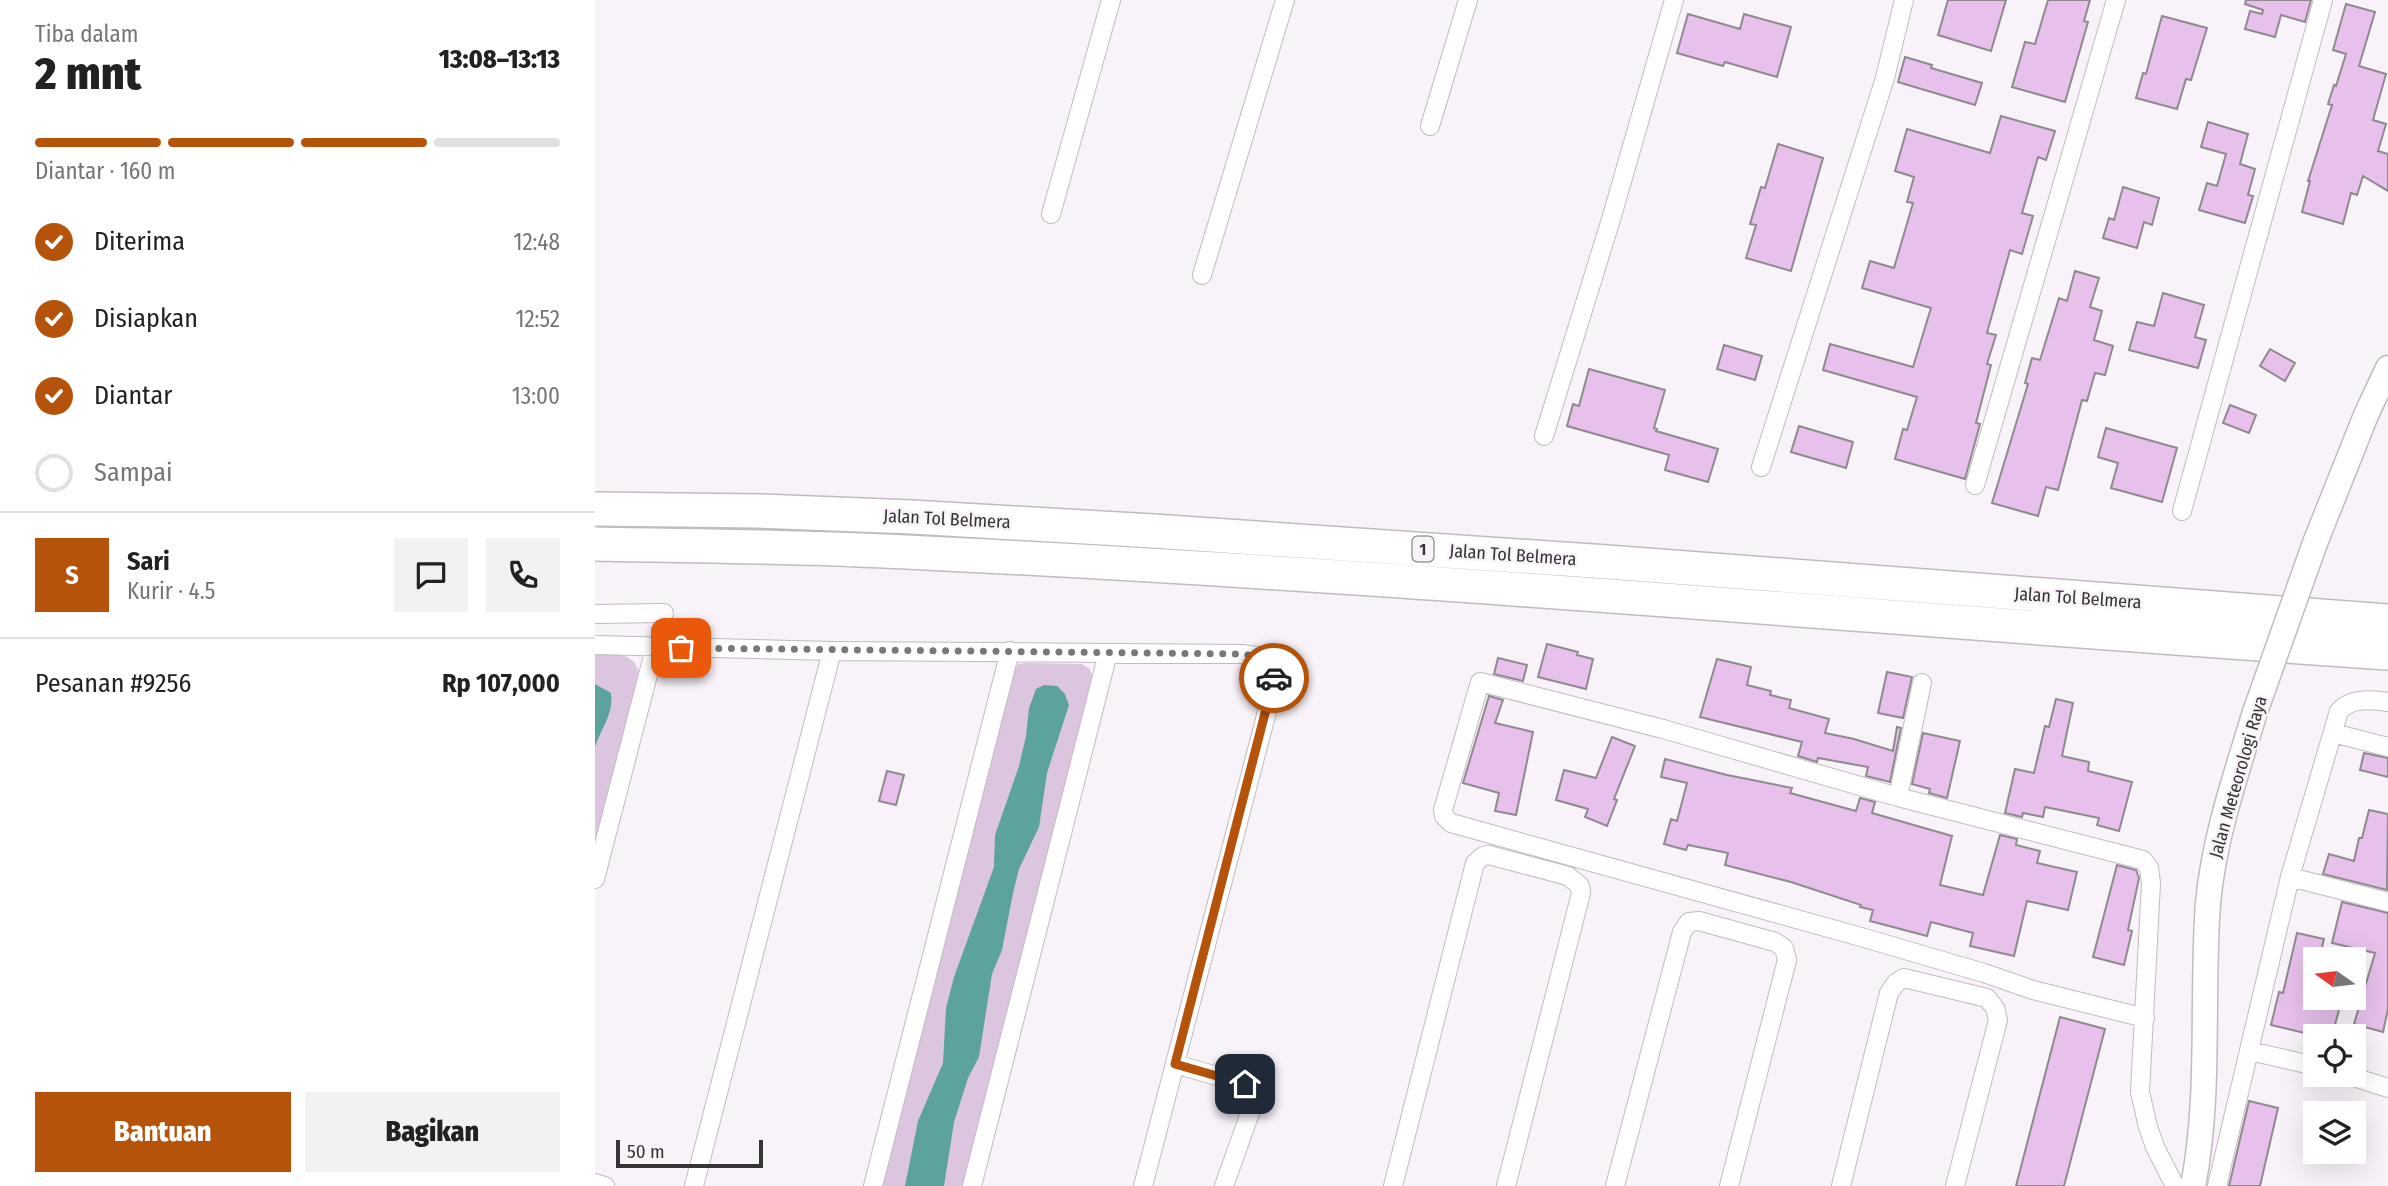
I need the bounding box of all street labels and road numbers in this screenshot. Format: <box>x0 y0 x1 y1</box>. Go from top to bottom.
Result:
street label: Jalan Tol Belmera <box>883 505 1011 533</box>
road number: 1 <box>1413 536 1433 562</box>
street label: Jalan Tol Belmera <box>1449 540 1577 570</box>
street label: Jalan Tol Belmera <box>2014 583 2142 613</box>
street label: Jalan Meteorologi Raya <box>2204 693 2272 861</box>

